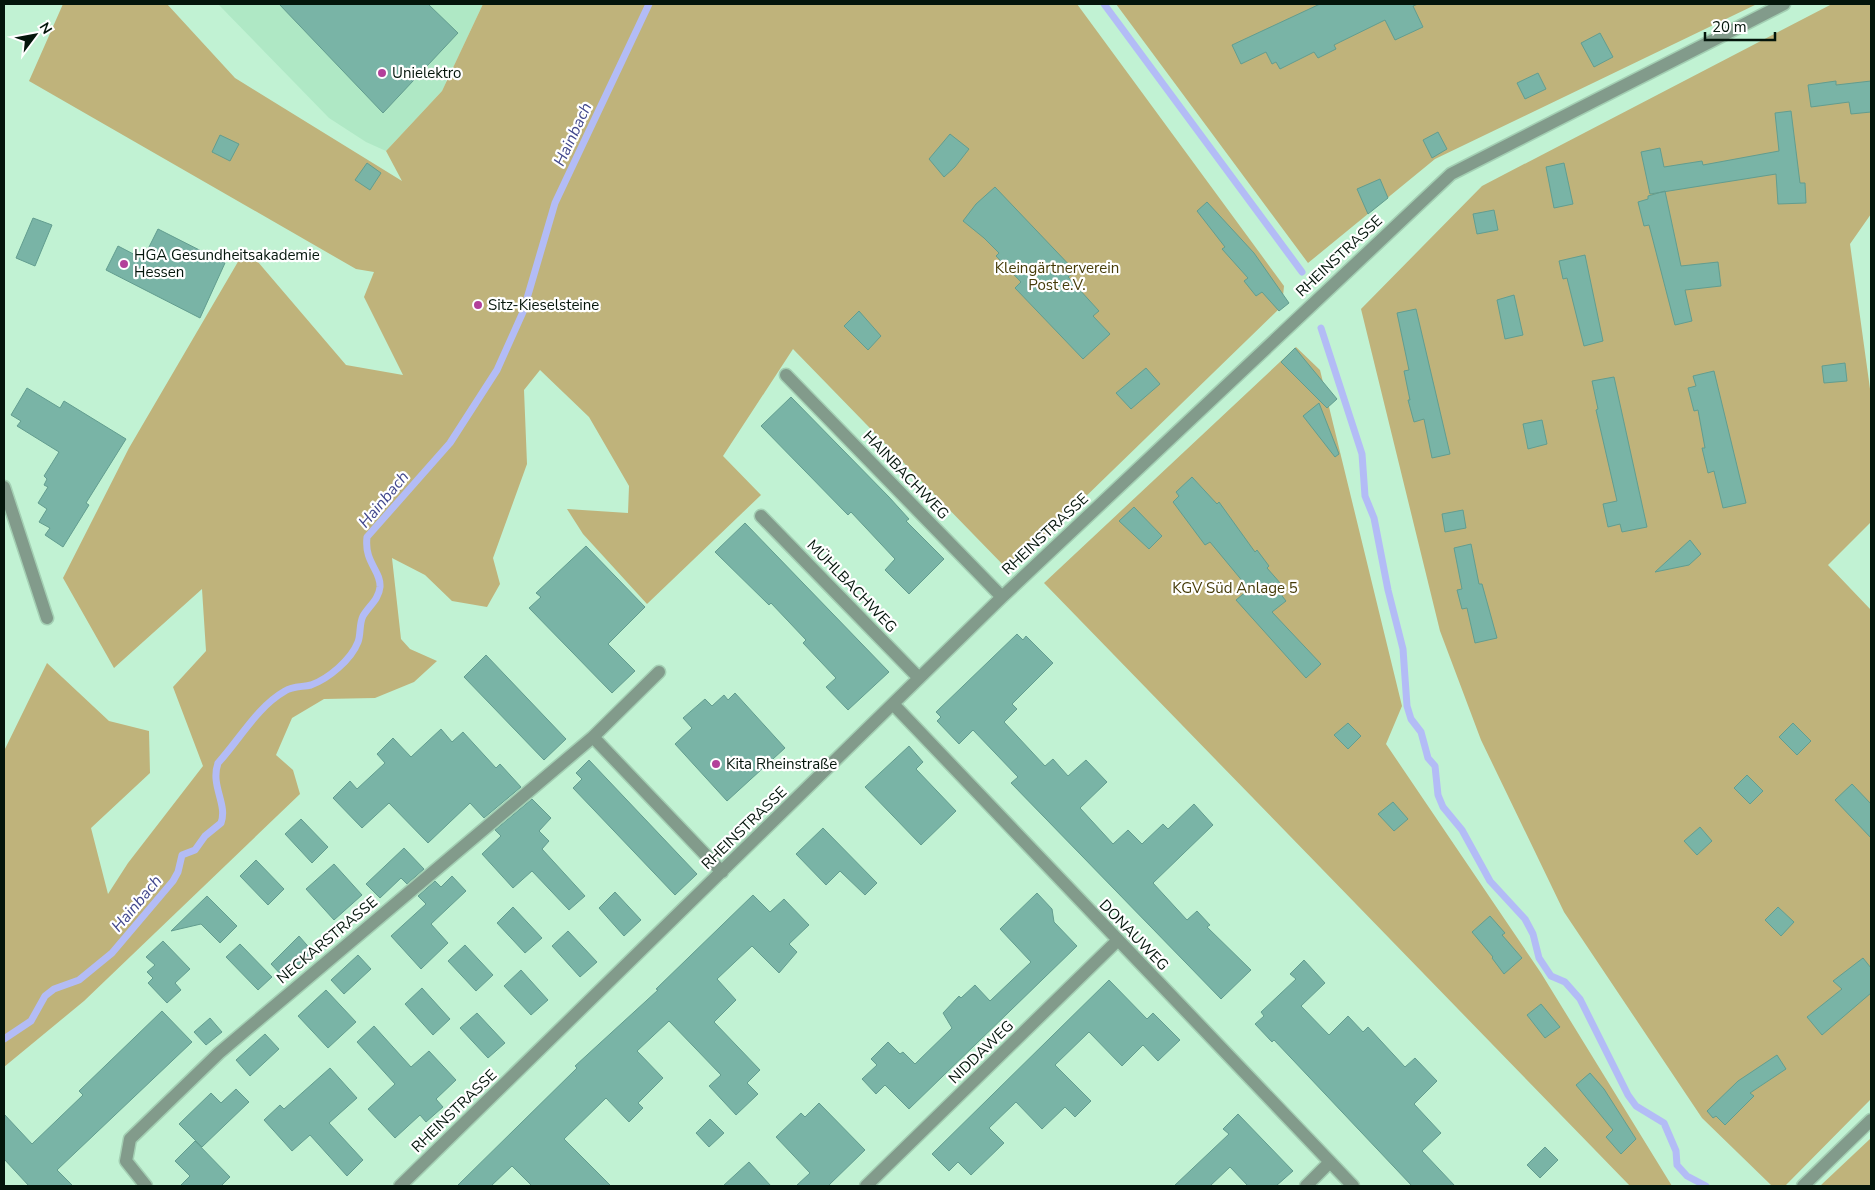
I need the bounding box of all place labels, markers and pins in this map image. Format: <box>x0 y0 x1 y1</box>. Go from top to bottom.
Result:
place label: Unielektro <box>392 63 461 83</box>
marker: Unielektro <box>376 67 388 79</box>
place label: HGA Gesundheitsakademie Hessen <box>134 245 320 282</box>
marker: HGA Gesundheitsakademie Hessen <box>118 258 130 270</box>
place label: Sitz-Kieselsteine <box>488 295 599 315</box>
marker: Sitz-Kieselsteine <box>472 299 484 311</box>
place label: Kita Rheinstraße <box>726 754 837 774</box>
marker: Kita Rheinstraße <box>710 758 722 770</box>

